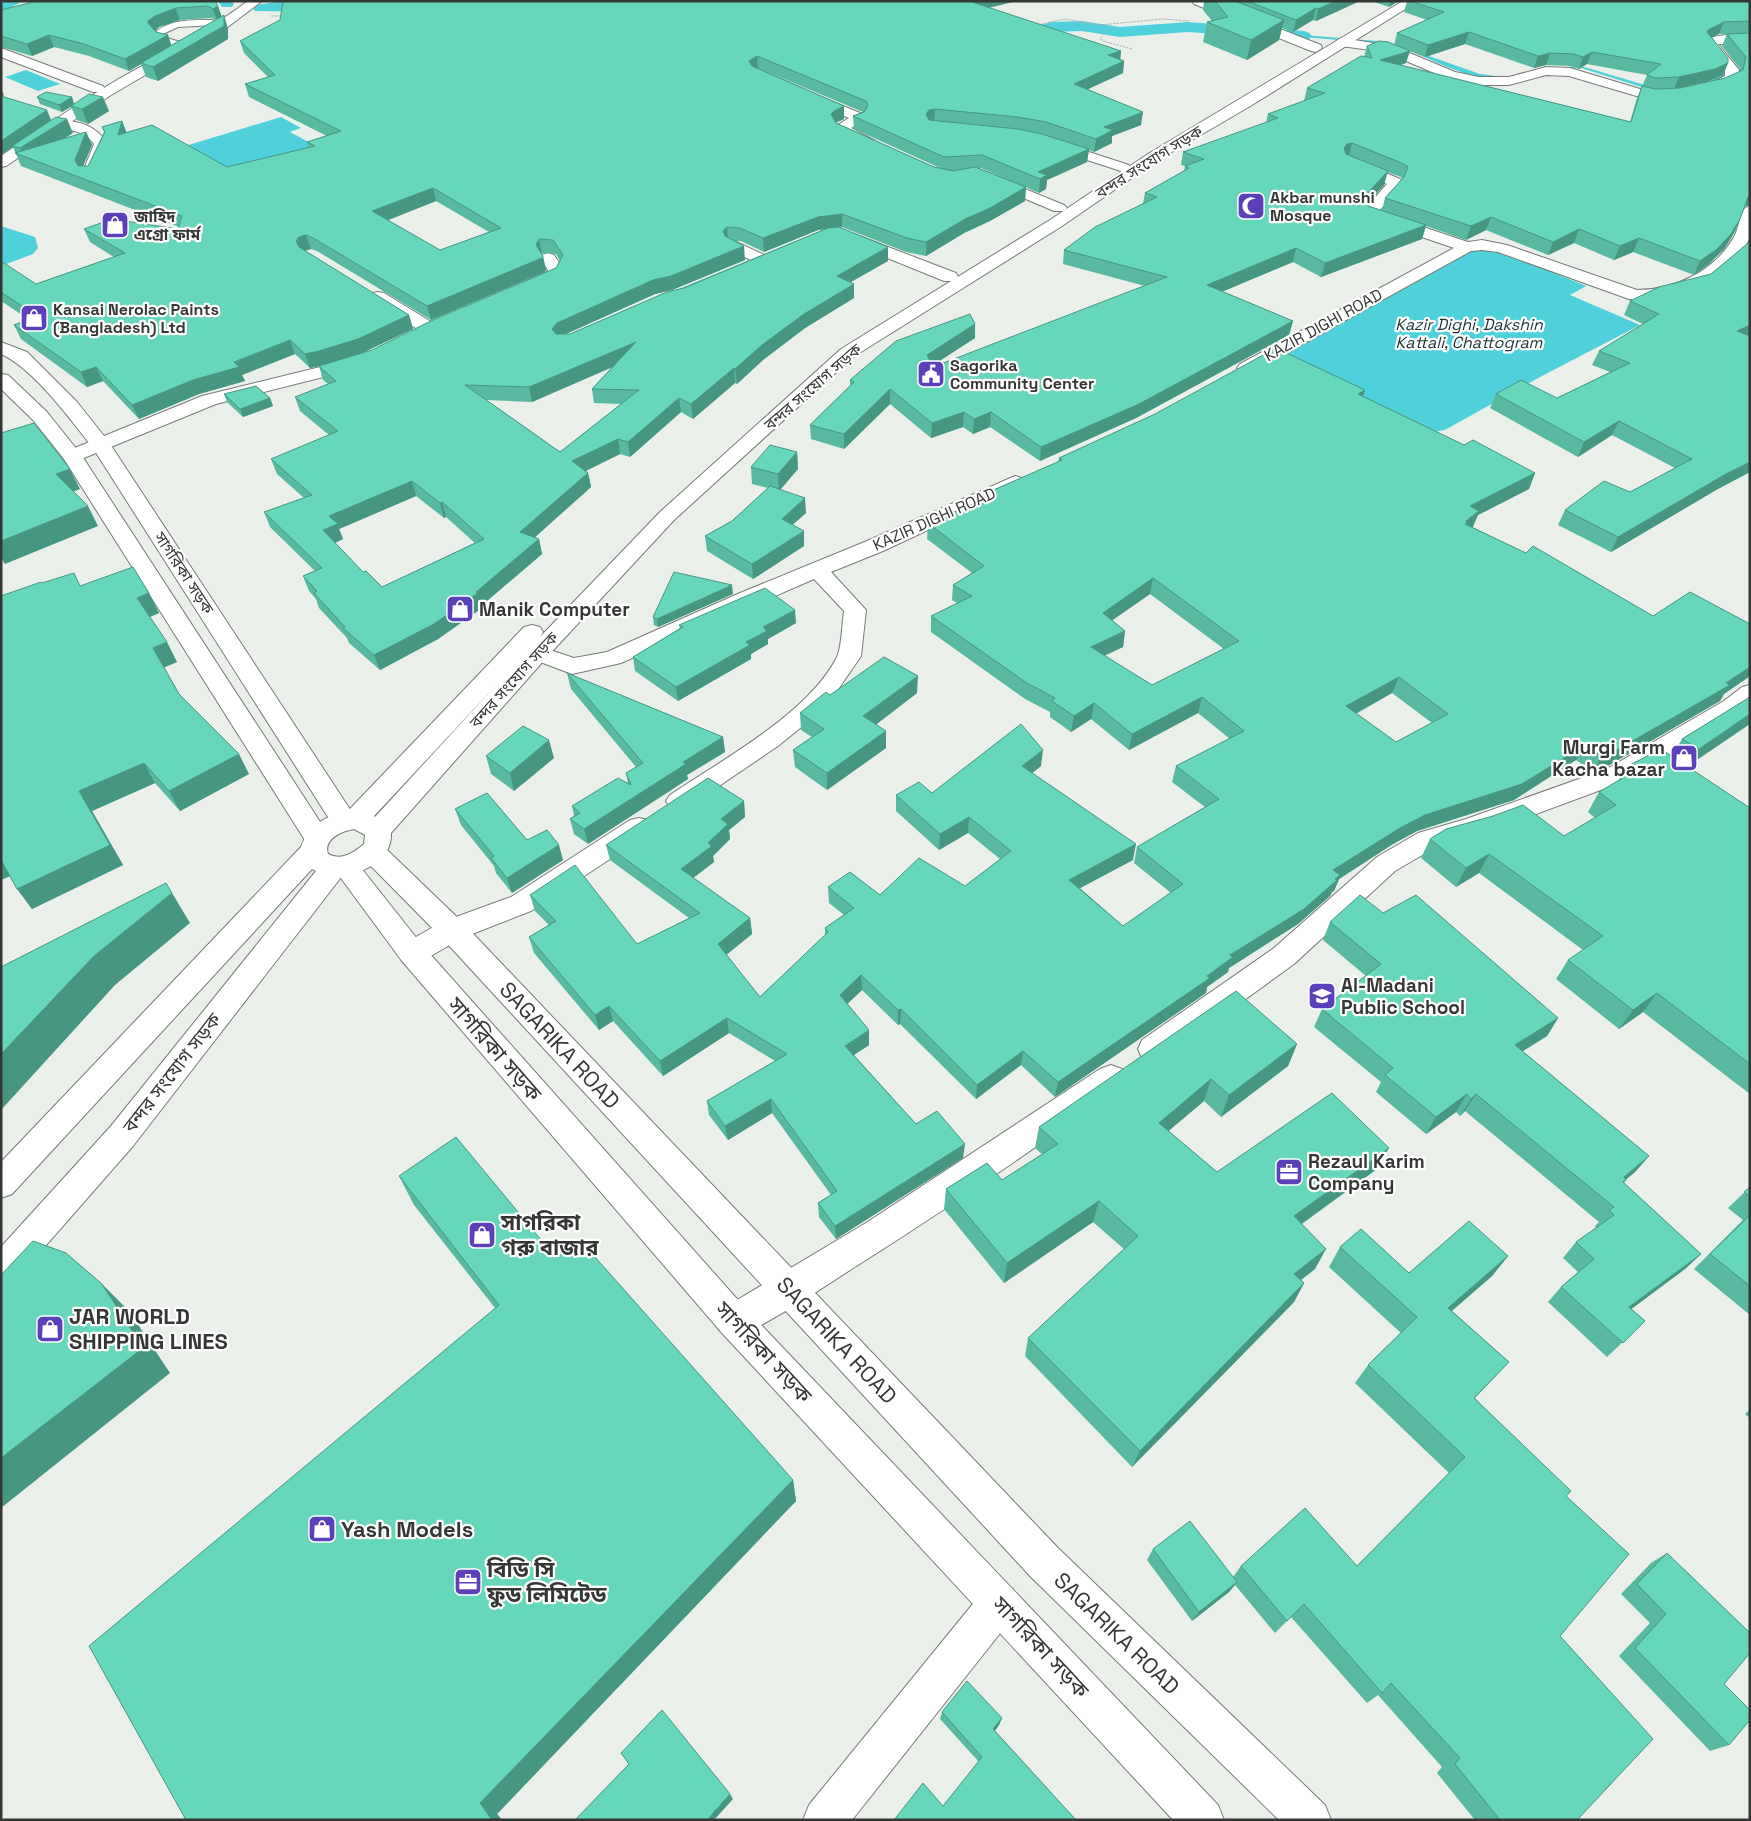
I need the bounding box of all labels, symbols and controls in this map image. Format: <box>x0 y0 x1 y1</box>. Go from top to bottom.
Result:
street label: বন্দর সংযোগ সড়ক <box>1091 120 1207 204</box>
place label: Akbar munshi Mosque <box>1270 187 1375 226</box>
mosque icon: Akbar munshi Mosque <box>1236 191 1266 221</box>
place label: জাহিদ এগ্রো ফার্ম <box>133 206 202 245</box>
shop icon: জাহিদ এগ্রো ফার্ম <box>100 210 130 240</box>
street label: KAZIR DIGHI ROAD <box>1260 284 1386 366</box>
place label: Kansai Nerolac Paints (Bangladesh) Ltd <box>53 299 219 338</box>
shop icon: Kansai Nerolac Paints (Bangladesh) Ltd <box>19 303 49 333</box>
water label: Kazir Dighi, Dakshin Kattali, Chattogram <box>1395 314 1544 353</box>
street label: বন্দর সংযোগ সড়ক <box>759 338 867 436</box>
place label: Sagorika Community Center <box>950 355 1094 394</box>
public building icon: Sagorika Community Center <box>916 359 946 389</box>
street label: KAZIR DIGHI ROAD <box>869 483 999 555</box>
street label: সাগরিকা সড়ক <box>149 527 219 619</box>
shop icon: Manik Computer <box>445 594 475 624</box>
place label: Manik Computer <box>479 597 630 622</box>
street label: বন্দর সংযোগ সড়ক <box>465 627 564 733</box>
place label: Murgi Farm Kacha bazar <box>1552 735 1665 782</box>
shop icon: Murgi Farm Kacha bazar <box>1669 743 1699 773</box>
place label: Al-Madani Public School <box>1341 973 1465 1020</box>
street label: SAGARIKA ROAD <box>494 975 626 1115</box>
school or university icon: Al-Madani Public School <box>1307 981 1337 1011</box>
street label: সাগরিকা সড়ক <box>441 990 548 1107</box>
street label: বন্দর সংযোগ সড়ক <box>117 1007 227 1139</box>
place label: Rezaul Karim Company <box>1308 1149 1425 1196</box>
office icon: Rezaul Karim Company <box>1274 1157 1304 1187</box>
place label: সাগরিকা গরু বাজার <box>500 1208 599 1261</box>
shop icon: সাগরিকা গরু বাজার <box>467 1220 497 1250</box>
street label: SAGARIKA ROAD <box>771 1270 903 1410</box>
street label: সাগরিকা সড়ক <box>709 1295 818 1409</box>
place label: JAR WORLD SHIPPING LINES <box>69 1302 228 1355</box>
shop icon: JAR WORLD SHIPPING LINES <box>35 1314 65 1344</box>
shop icon: Yash Models <box>307 1514 337 1544</box>
place label: Yash Models <box>341 1515 473 1543</box>
place label: বিডি সি ফুড লিমিটেড <box>486 1555 608 1608</box>
street label: SAGARIKA ROAD <box>1048 1566 1186 1700</box>
office icon: বিডি সি ফুড লিমিটেড <box>453 1567 483 1597</box>
street label: সাগরিকা সড়ক <box>986 1590 1095 1704</box>

